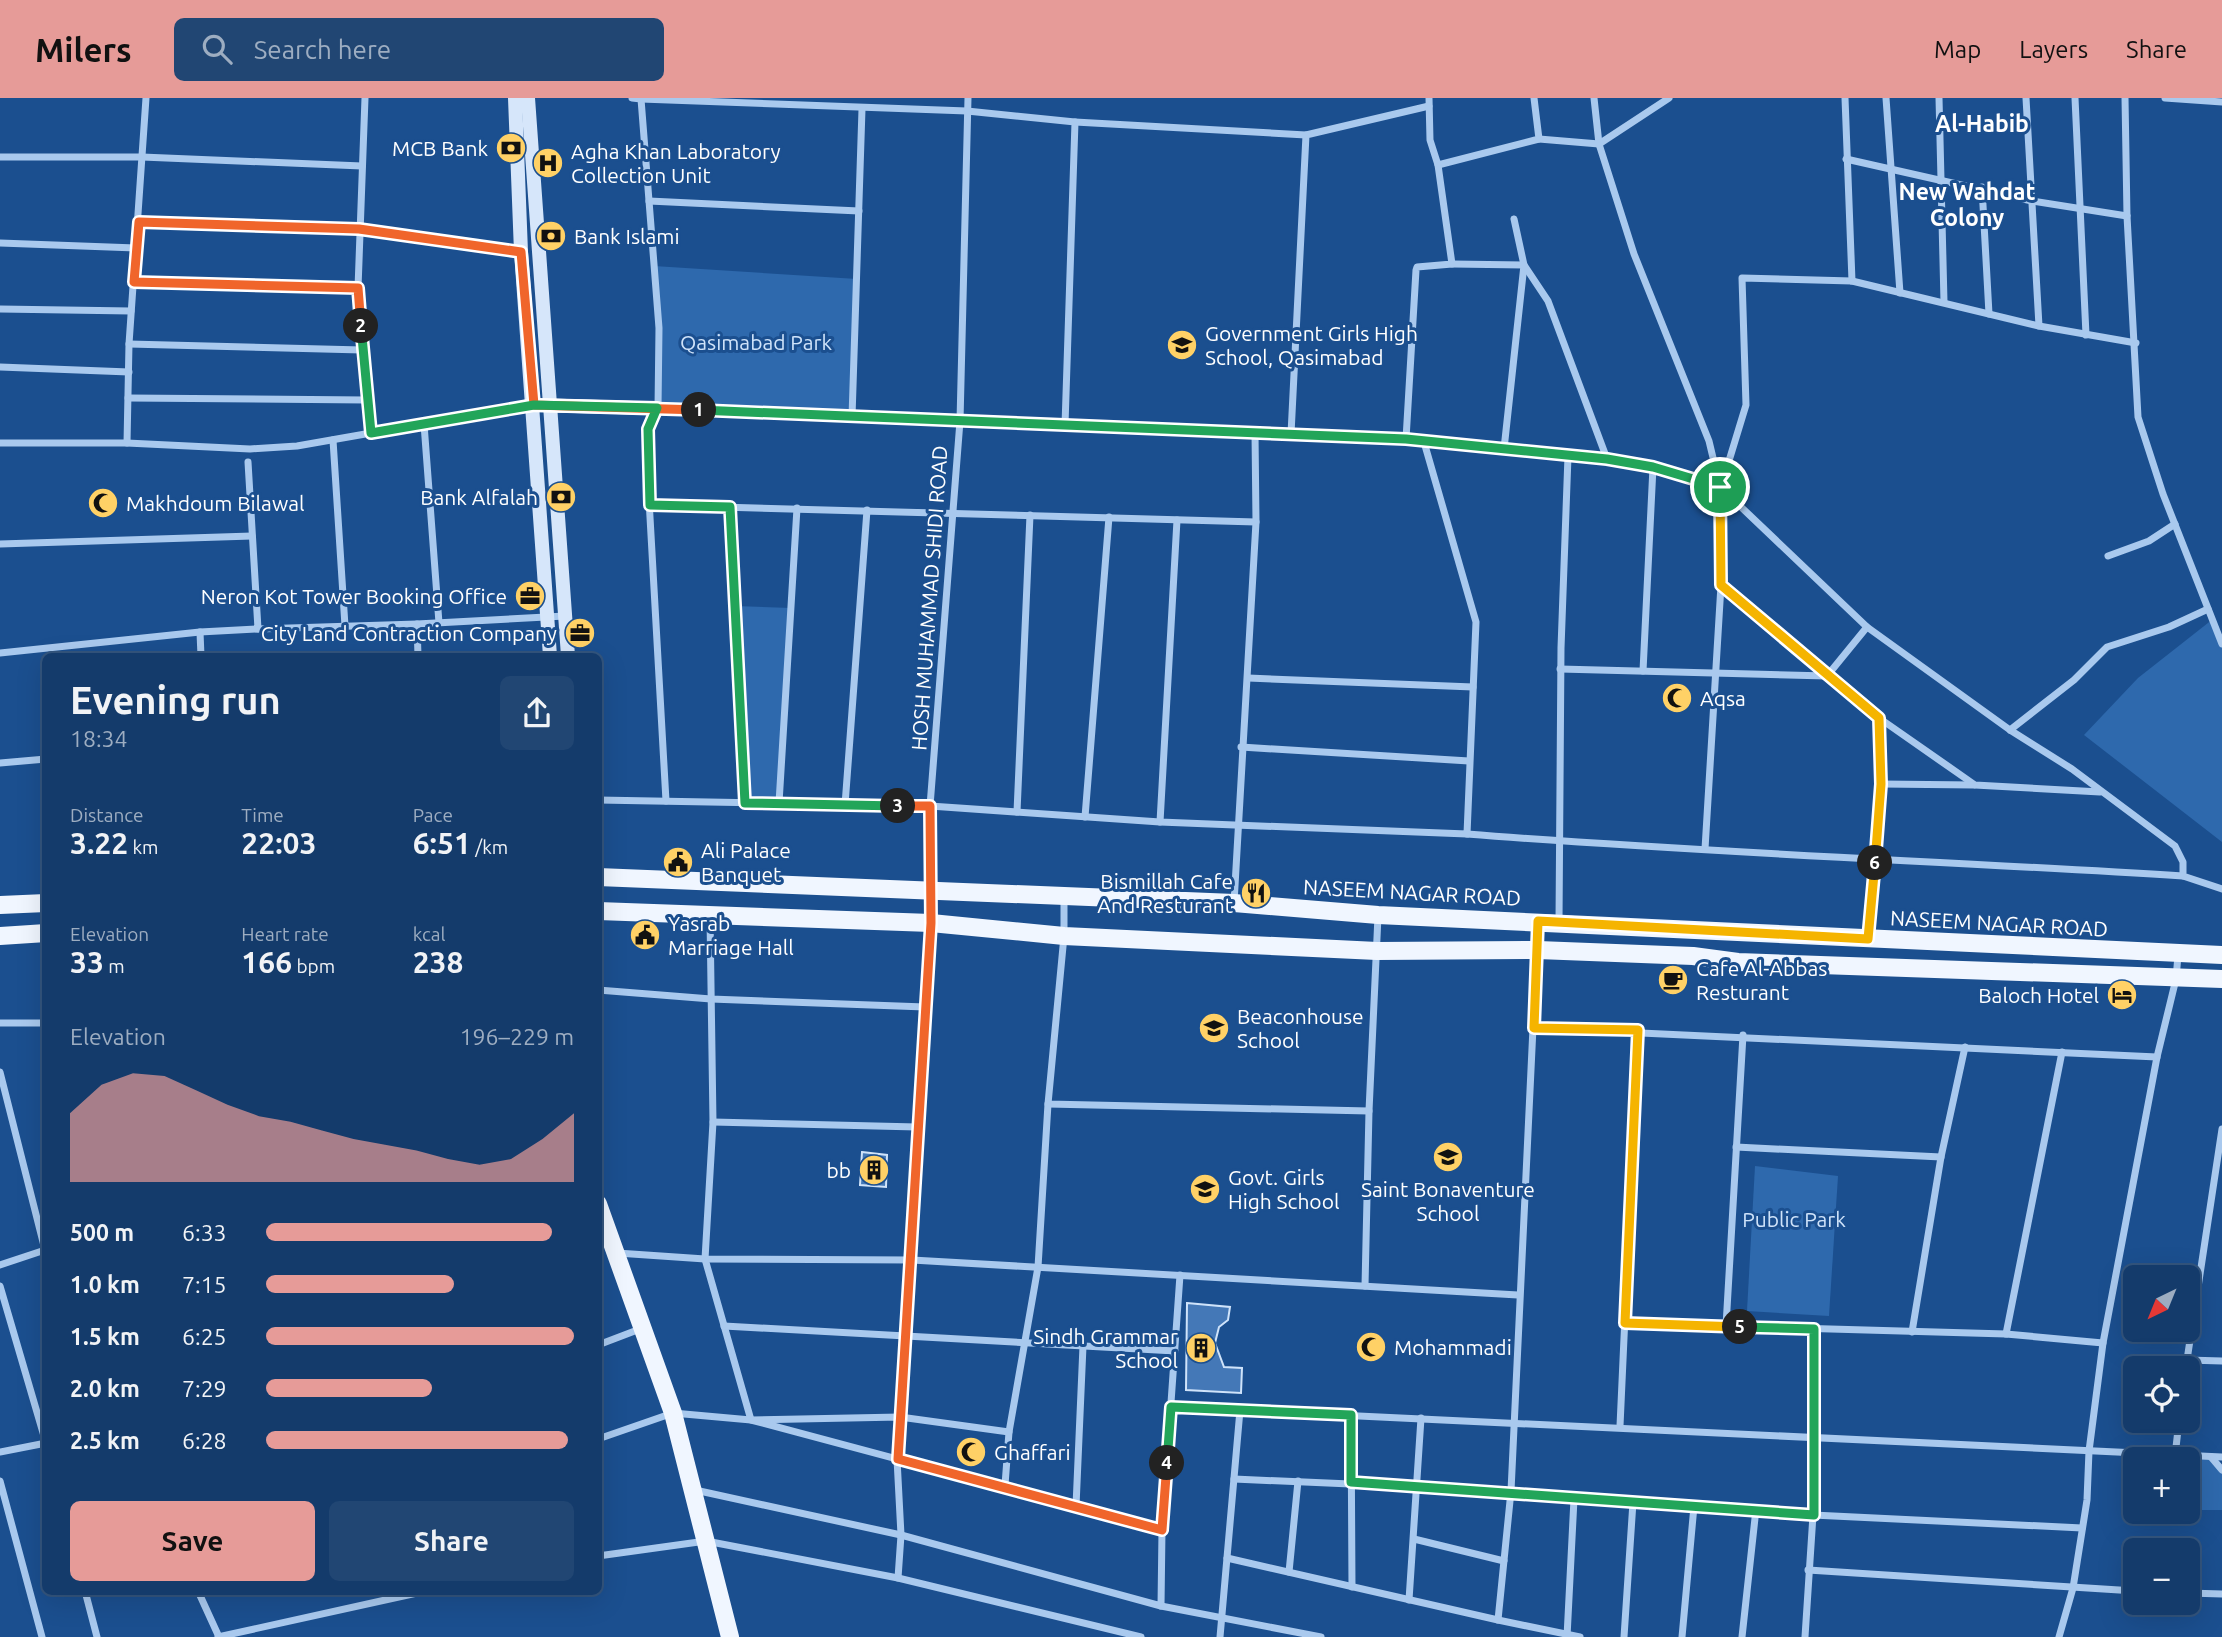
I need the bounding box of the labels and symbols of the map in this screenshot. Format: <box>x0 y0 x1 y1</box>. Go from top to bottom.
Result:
district label: Al-Habib <box>1935 111 2029 136</box>
bank icon: MCB Bank <box>494 131 528 165</box>
place label: MCB Bank <box>392 136 488 160</box>
place label: Agha Khan Laboratory Collection Unit <box>571 139 781 187</box>
hospital icon: Agha Khan Laboratory Collection Unit <box>531 146 565 180</box>
district label: New Wahdat Colony <box>1898 179 2036 230</box>
bank icon: Bank Islami <box>534 219 568 253</box>
place label: Bank Islami <box>574 224 680 248</box>
pin: 2 <box>344 308 378 344</box>
place label: Government Girls High School, Qasimabad <box>1205 321 1418 369</box>
school or university icon: Government Girls High School, Qasimabad <box>1165 328 1199 362</box>
park label: Qasimabad Park <box>680 330 832 354</box>
pin: 1 <box>682 392 716 428</box>
street label: HOSH MUHAMMAD SHIDI ROAD <box>906 445 952 751</box>
pin <box>1690 457 1750 517</box>
bank icon: Bank Alfalah <box>544 480 578 514</box>
place label: Bank Alfalah <box>420 485 538 509</box>
mosque icon: Makhdoum Bilawal <box>86 486 120 520</box>
place label: Makhdoum Bilawal <box>126 491 304 515</box>
office icon: Neron Kot Tower Booking Office <box>513 579 547 613</box>
place label: Neron Kot Tower Booking Office <box>201 584 507 608</box>
office icon: City Land Contraction Company <box>563 616 597 650</box>
place label: City Land Contraction Company <box>261 621 557 645</box>
mosque icon: Aqsa <box>1660 681 1694 715</box>
place label: Aqsa <box>1700 686 1746 710</box>
pin: 3 <box>880 788 916 824</box>
place label: Ali Palace Banquet <box>701 838 791 886</box>
public building icon: Ali Palace Banquet <box>661 845 695 879</box>
pin: 6 <box>1857 846 1892 880</box>
place label: Bismillah Cafe And Resturant <box>1097 869 1233 917</box>
street label: NASEEM NAGAR ROAD <box>1302 874 1522 910</box>
restaurant icon: Bismillah Cafe And Resturant <box>1239 876 1273 910</box>
street label: NASEEM NAGAR ROAD <box>1889 905 2109 941</box>
place label: Yasrab Marriage Hall <box>668 911 794 959</box>
public building icon: Yasrab Marriage Hall <box>628 918 662 952</box>
place label: Cafe Al-Abbas Resturant <box>1696 956 1827 1004</box>
cafe icon: Cafe Al-Abbas Resturant <box>1656 963 1690 997</box>
hotel icon: Baloch Hotel <box>2105 978 2139 1012</box>
place label: Baloch Hotel <box>1978 983 2099 1007</box>
place label: Beaconhouse School <box>1237 1004 1364 1052</box>
school or university icon: Beaconhouse School <box>1197 1011 1231 1045</box>
school or university icon: Saint Bonaventure School <box>1431 1140 1465 1174</box>
building icon: bb <box>857 1153 891 1187</box>
place label: bb <box>826 1158 851 1182</box>
place label: Govt. Girls High School <box>1228 1165 1339 1213</box>
school or university icon: Govt. Girls High School <box>1188 1172 1222 1206</box>
place label: Saint Bonaventure School <box>1361 1177 1535 1225</box>
park label: Public Park <box>1742 1207 1846 1231</box>
north arrow <box>2123 1265 2200 1342</box>
pin: 5 <box>1722 1310 1758 1344</box>
place label: Sindh Grammar School <box>1033 1324 1178 1372</box>
mosque icon: Mohammadi <box>1354 1330 1388 1364</box>
building icon: Sindh Grammar School <box>1184 1331 1218 1365</box>
place label: Mohammadi <box>1394 1335 1512 1359</box>
mosque icon: Ghaffari <box>954 1435 988 1469</box>
place label: Ghaffari <box>994 1440 1071 1464</box>
pin: 4 <box>1150 1446 1184 1480</box>

